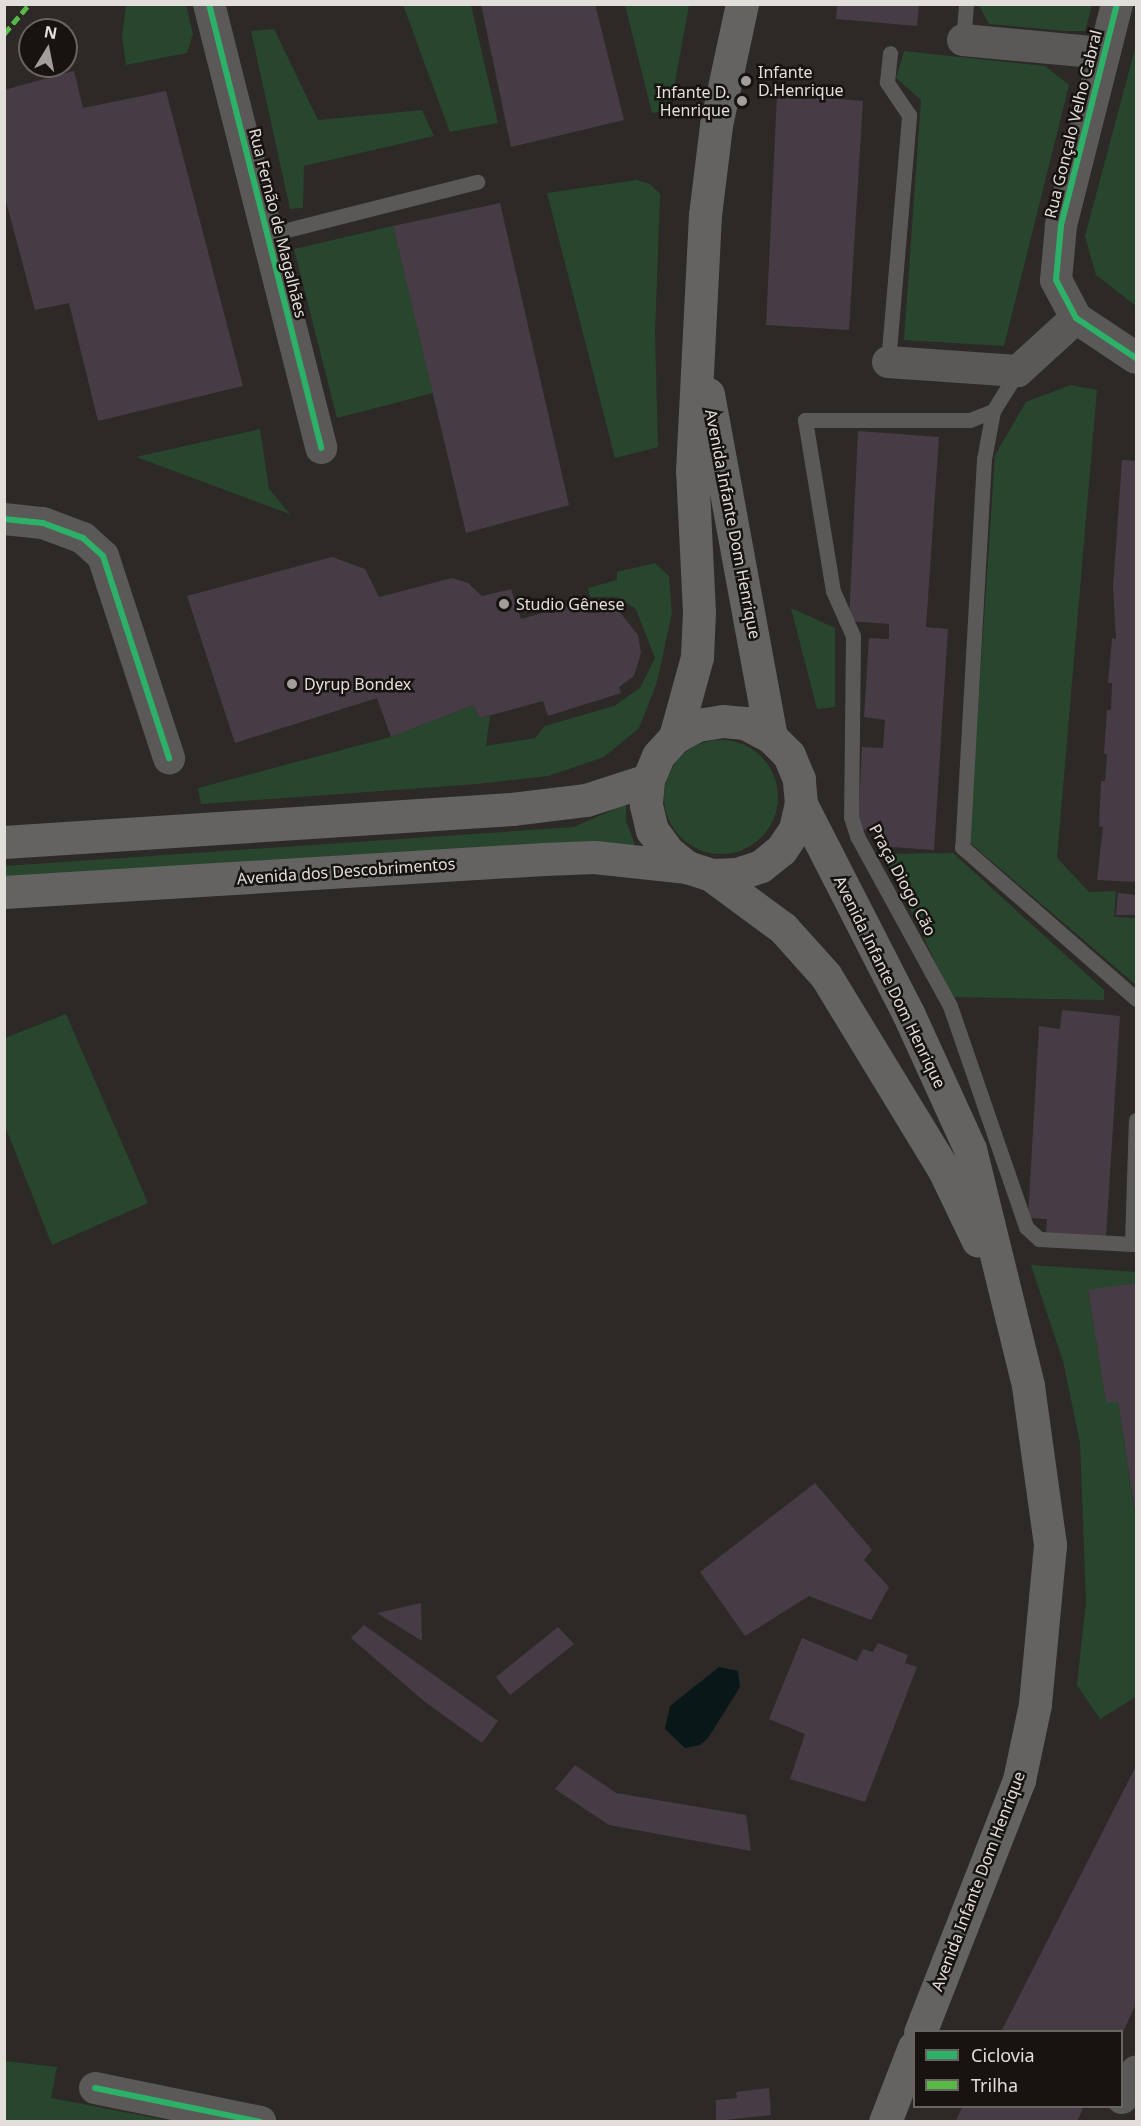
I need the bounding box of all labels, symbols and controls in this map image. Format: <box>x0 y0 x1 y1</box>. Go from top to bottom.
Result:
north arrow <box>18 18 78 78</box>
text: N <box>42 20 59 44</box>
street label: Rua Gonçalo Velho Cabral <box>1040 28 1106 220</box>
place label: Infante D.Henrique <box>758 62 844 100</box>
marker: Infante D.Henrique <box>739 74 753 88</box>
place label: Infante D. Henrique <box>656 82 730 120</box>
marker: Infante D. Henrique <box>735 94 749 108</box>
street label: Rua Fernão de Magalhães <box>245 126 311 320</box>
street label: Avenida Infante Dom Henrique <box>701 407 765 641</box>
place label: Studio Gênese <box>516 594 625 614</box>
marker: Studio Gênese <box>497 597 511 611</box>
place label: Dyrup Bondex <box>304 674 411 694</box>
marker: Dyrup Bondex <box>285 677 299 691</box>
street label: Praça Diogo Cão <box>865 821 941 939</box>
street label: Avenida dos Descobrimentos <box>236 854 456 888</box>
street label: Avenida Infante Dom Henrique <box>830 873 950 1091</box>
street label: Avenida Infante Dom Henrique <box>927 1768 1029 1994</box>
legend <box>913 2030 1123 2108</box>
text: Ciclovia <box>971 2043 1035 2067</box>
text: Trilha <box>971 2073 1018 2097</box>

